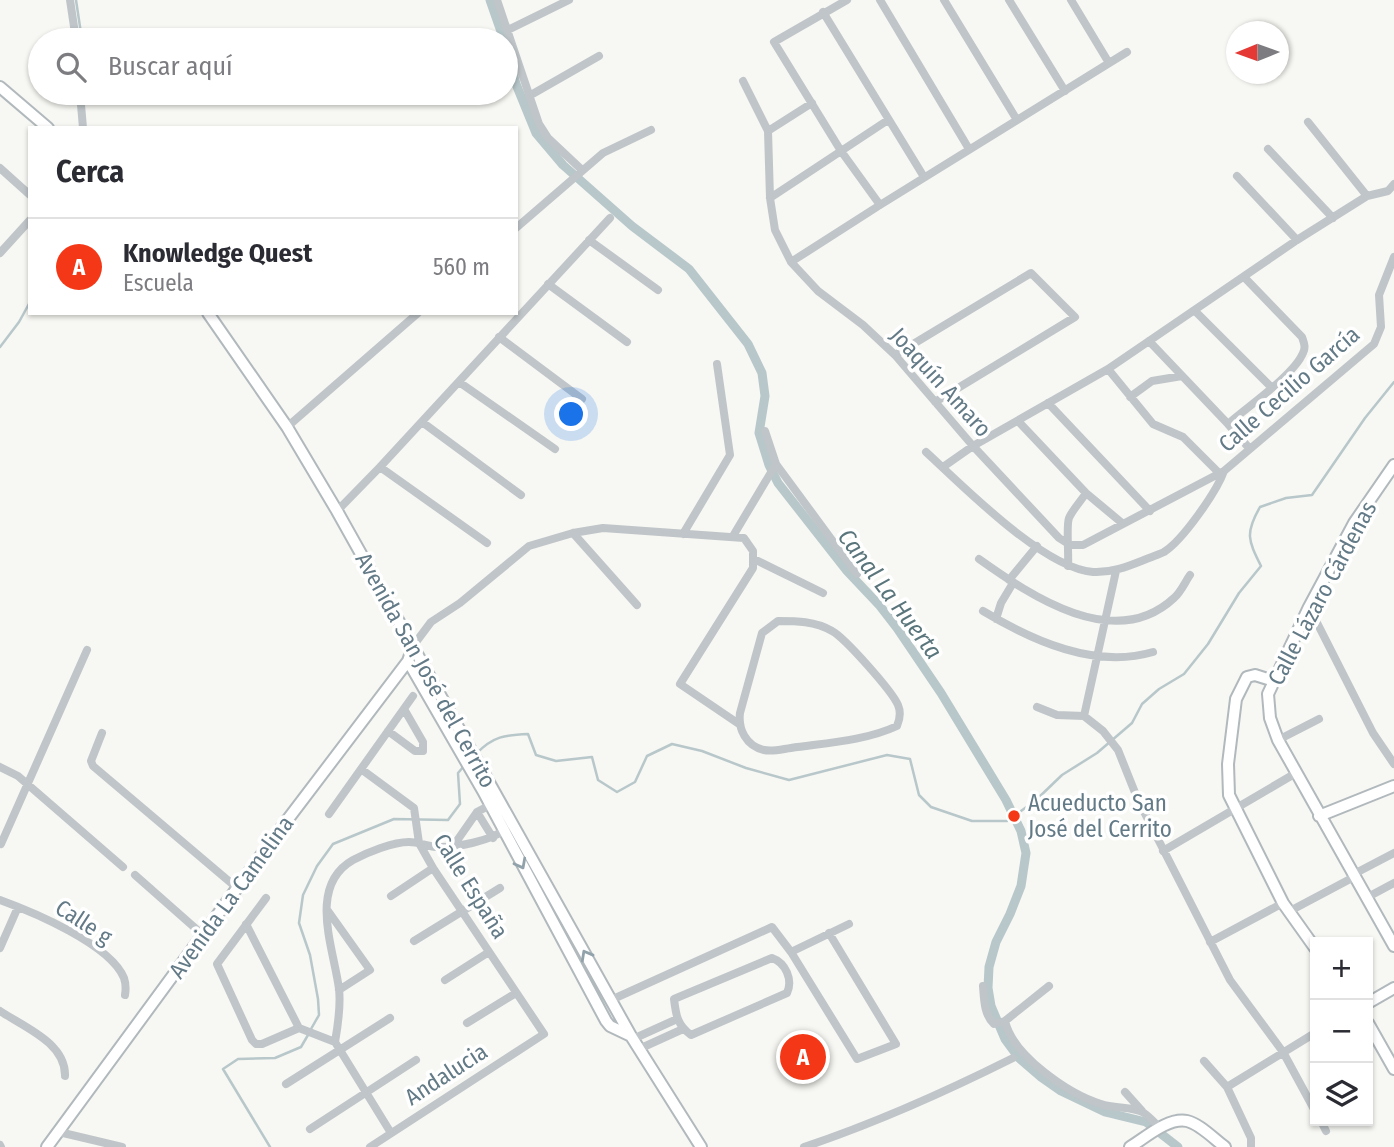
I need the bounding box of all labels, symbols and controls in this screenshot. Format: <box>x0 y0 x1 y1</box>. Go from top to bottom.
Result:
north arrow <box>1226 21 1289 84</box>
search box <box>28 28 518 105</box>
icon: search <box>52 48 90 86</box>
text: Buscar aquí <box>108 51 233 82</box>
text: Cerca <box>56 154 124 190</box>
text: Knowledge Quest <box>123 238 312 269</box>
text: A <box>73 253 85 281</box>
text: 560 m <box>433 253 490 281</box>
text: Escuela <box>123 269 194 297</box>
street label: Calle Cecilio García <box>1213 320 1365 458</box>
street label: Joaquín Amaro <box>885 321 997 443</box>
your location <box>554 397 588 431</box>
street label: Calle Lázaro Cárdenas <box>1262 496 1382 690</box>
water label: Canal La Huerta <box>832 524 948 664</box>
street label: Avenida San José del Cerrito <box>350 548 502 792</box>
place label: Acueducto San José del Cerrito <box>1028 789 1172 843</box>
marker: Acueducto San José del Cerrito <box>1006 808 1022 824</box>
street label: Avenida La Camelina <box>163 810 299 984</box>
street label: Calle España <box>428 828 514 944</box>
one-way arrow <box>513 857 527 869</box>
street label: Calle g <box>50 893 118 951</box>
map controls <box>1310 937 1373 1126</box>
button: + <box>1310 937 1373 1000</box>
one-way arrow <box>581 949 594 962</box>
button: − <box>1310 1000 1373 1063</box>
pin: A <box>780 1031 826 1083</box>
street label: Andalucia <box>400 1037 492 1111</box>
button: layers <box>1310 1063 1373 1126</box>

